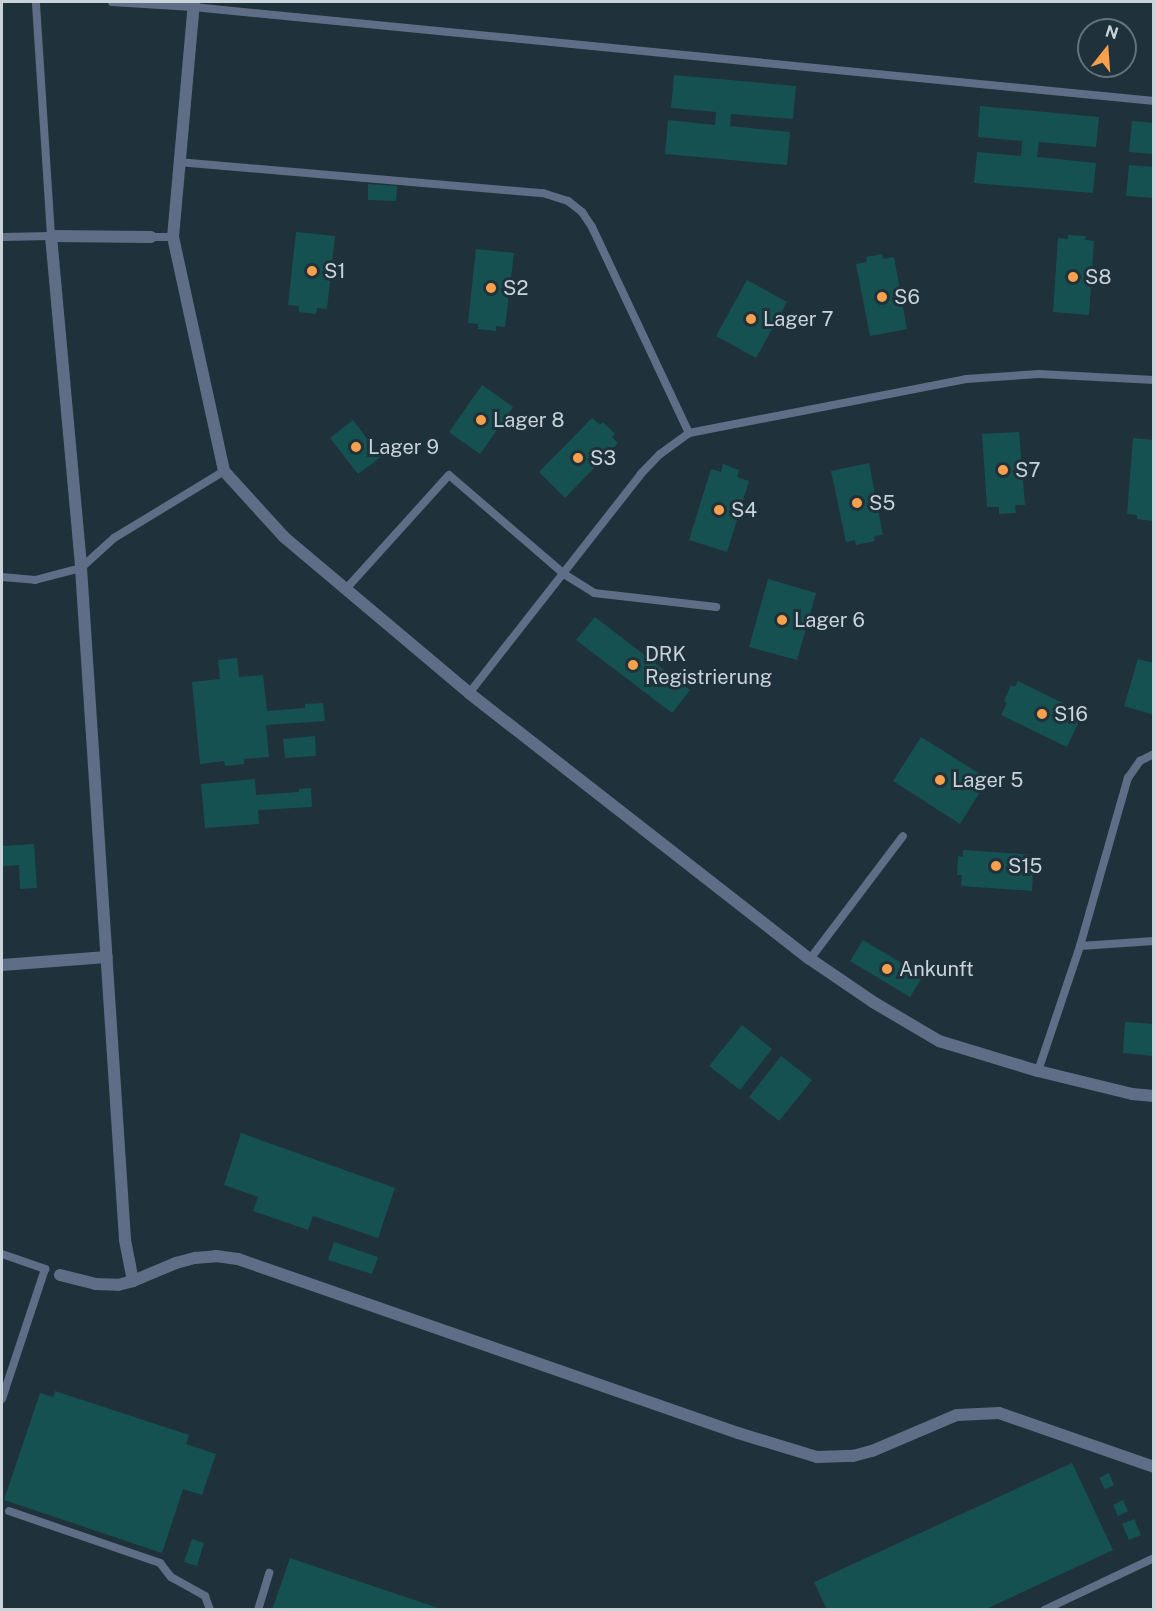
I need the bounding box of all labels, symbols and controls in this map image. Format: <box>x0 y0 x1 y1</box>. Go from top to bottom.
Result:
north arrow <box>1077 18 1137 78</box>
text: N <box>1103 21 1121 43</box>
place label: S1 <box>324 259 346 283</box>
marker: S1 <box>305 264 319 278</box>
place label: S8 <box>1085 265 1111 289</box>
marker: S8 <box>1066 270 1080 284</box>
place label: S2 <box>503 276 528 300</box>
marker: S2 <box>484 281 498 295</box>
place label: S6 <box>894 285 920 309</box>
marker: S6 <box>875 290 889 304</box>
place label: Lager 7 <box>763 307 833 331</box>
marker: Lager 7 <box>744 312 758 326</box>
place label: Lager 8 <box>493 408 564 432</box>
marker: Lager 8 <box>474 413 488 427</box>
place label: Lager 9 <box>368 435 439 459</box>
marker: Lager 9 <box>349 440 363 454</box>
place label: S3 <box>590 446 616 470</box>
marker: S3 <box>571 451 585 465</box>
place label: S7 <box>1015 458 1040 482</box>
marker: S7 <box>996 463 1010 477</box>
place label: S5 <box>869 491 895 515</box>
marker: S5 <box>850 496 864 510</box>
place label: S4 <box>731 498 757 522</box>
marker: S4 <box>712 503 726 517</box>
place label: Lager 6 <box>794 608 865 632</box>
marker: Lager 6 <box>775 613 789 627</box>
place label: DRK Registrierung <box>645 642 772 689</box>
marker: DRK Registrierung <box>626 658 640 672</box>
place label: S16 <box>1054 702 1088 726</box>
marker: S16 <box>1035 707 1049 721</box>
place label: Lager 5 <box>952 768 1023 792</box>
marker: Lager 5 <box>933 773 947 787</box>
place label: S15 <box>1008 854 1042 878</box>
marker: S15 <box>989 859 1003 873</box>
place label: Ankunft <box>899 957 974 981</box>
marker: Ankunft <box>880 962 894 976</box>

